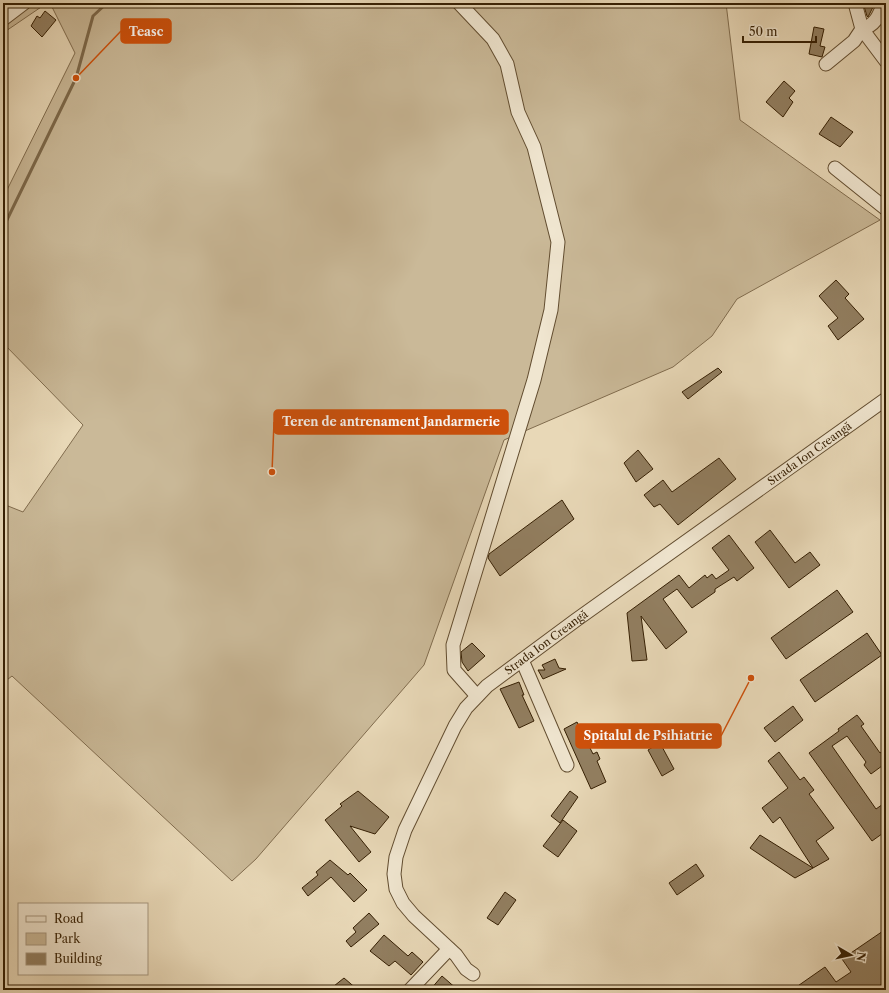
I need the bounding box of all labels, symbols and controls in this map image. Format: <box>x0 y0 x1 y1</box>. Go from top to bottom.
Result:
scale bar <box>743 18 816 44</box>
callout: Teasc <box>121 19 171 43</box>
text: Teasc <box>129 24 164 39</box>
text: 50 m <box>749 24 778 39</box>
callout: Teren de antrenament Jandarmerie <box>274 410 508 434</box>
text: Teren de antrenament Jandarmerie <box>282 414 500 429</box>
street label: Strada Ion Creangă <box>765 419 854 488</box>
street label: Strada Ion Creangă <box>502 607 591 678</box>
callout: Spitalul de Psihiatrie <box>576 724 721 748</box>
text: Spitalul de Psihiatrie <box>584 728 712 743</box>
legend <box>18 903 148 975</box>
text: Road <box>54 911 84 926</box>
text: Park <box>54 931 81 946</box>
north arrow <box>831 935 871 975</box>
text: Building <box>54 951 102 966</box>
text: N <box>853 951 869 963</box>

